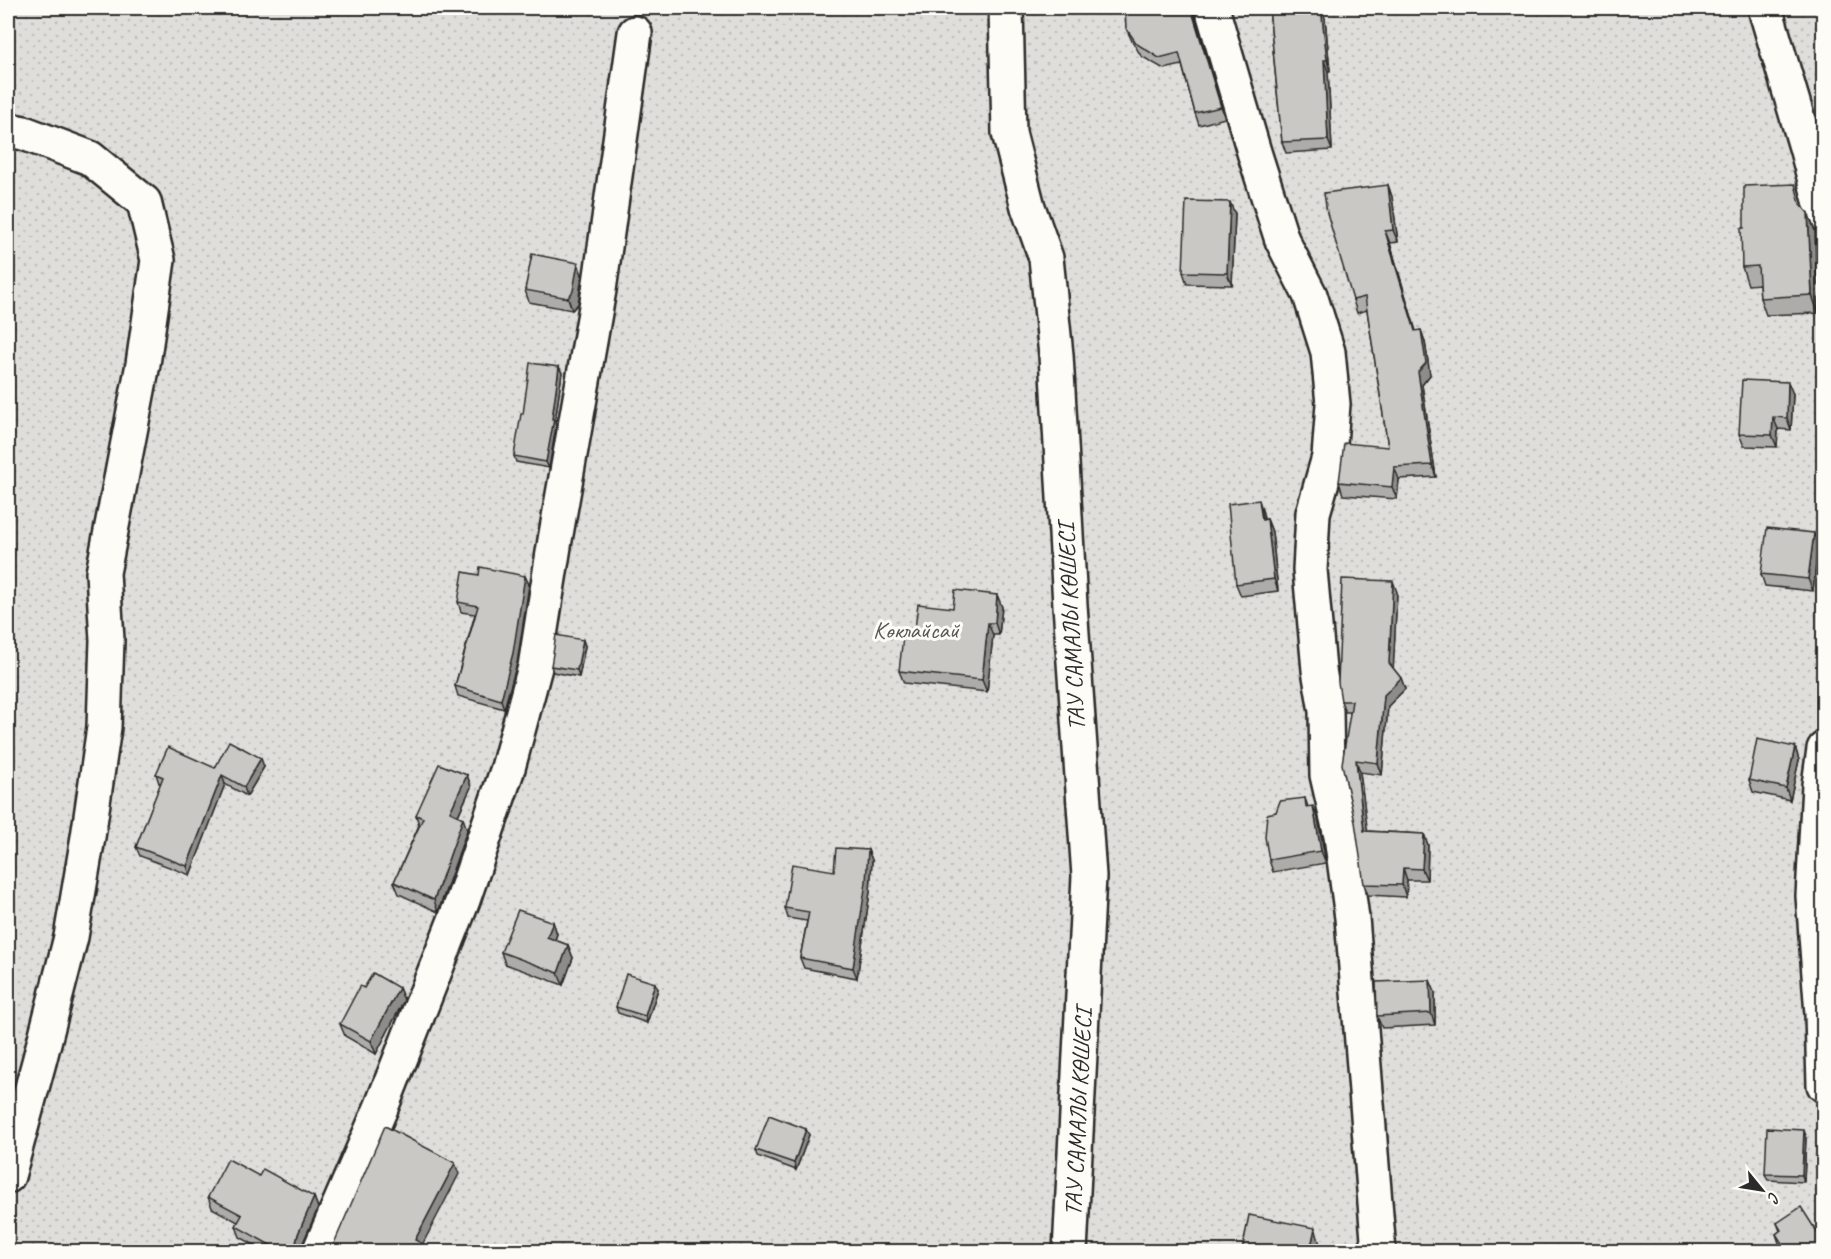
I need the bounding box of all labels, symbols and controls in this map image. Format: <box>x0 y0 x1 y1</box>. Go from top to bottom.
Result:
street label: ТАУ САМАЛЫ КӨШЕСІ <box>1050 517 1091 732</box>
park label: Көклайсай <box>873 615 961 645</box>
street label: ТАУ САМАЛЫ КӨШЕСІ <box>1058 1002 1099 1217</box>
north arrow <box>1732 1160 1792 1220</box>
text: С <box>1762 1189 1785 1207</box>

